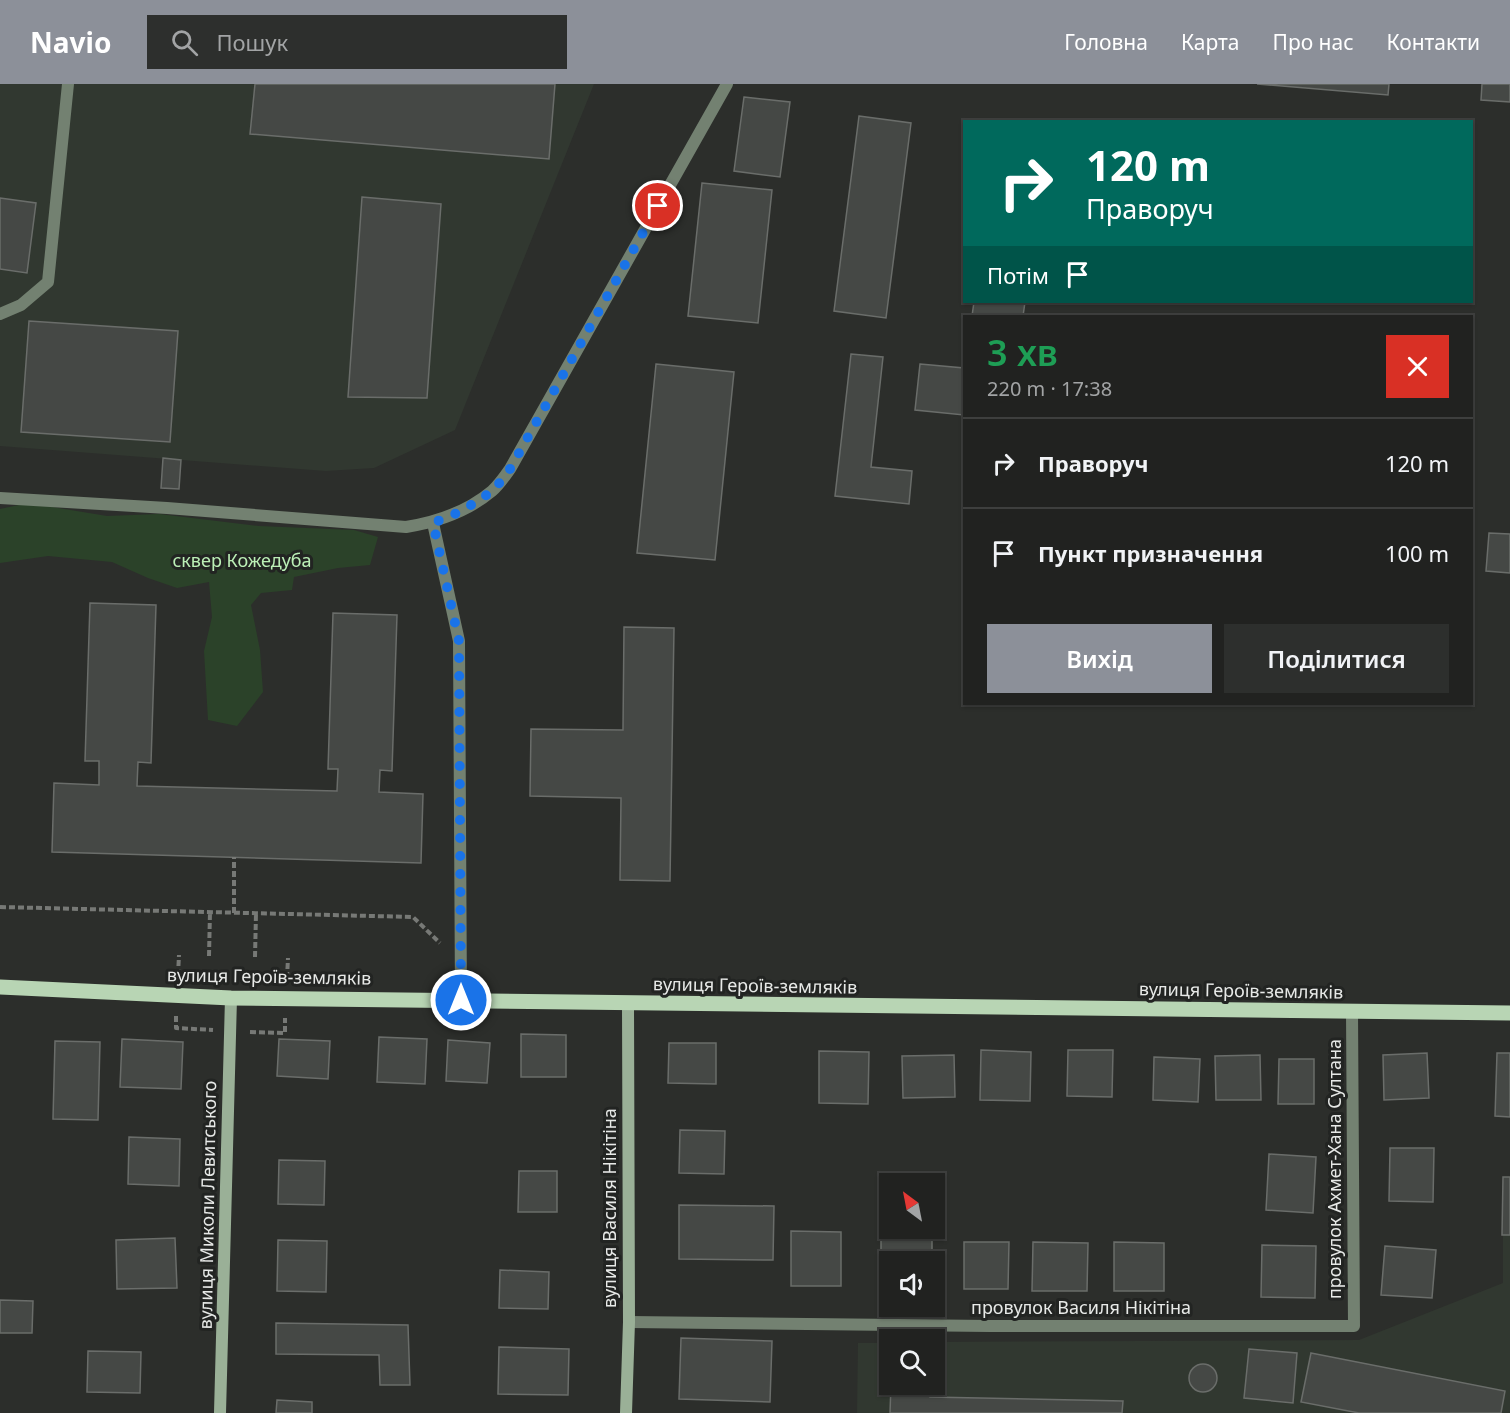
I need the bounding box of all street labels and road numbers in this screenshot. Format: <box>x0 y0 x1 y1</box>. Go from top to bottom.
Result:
street label: вулиця Героїв-земляків <box>167 962 371 990</box>
street label: вулиця Героїв-земляків <box>653 971 857 999</box>
street label: вулиця Героїв-земляків <box>1139 976 1343 1004</box>
street label: провулок Ахмет-Хана Султана <box>1322 1039 1346 1299</box>
street label: вулиця Миколи Левитського <box>193 1080 221 1330</box>
street label: вулиця Василя Нікітіна <box>597 1108 621 1308</box>
street label: провулок Василя Нікітіна <box>971 1295 1191 1319</box>

